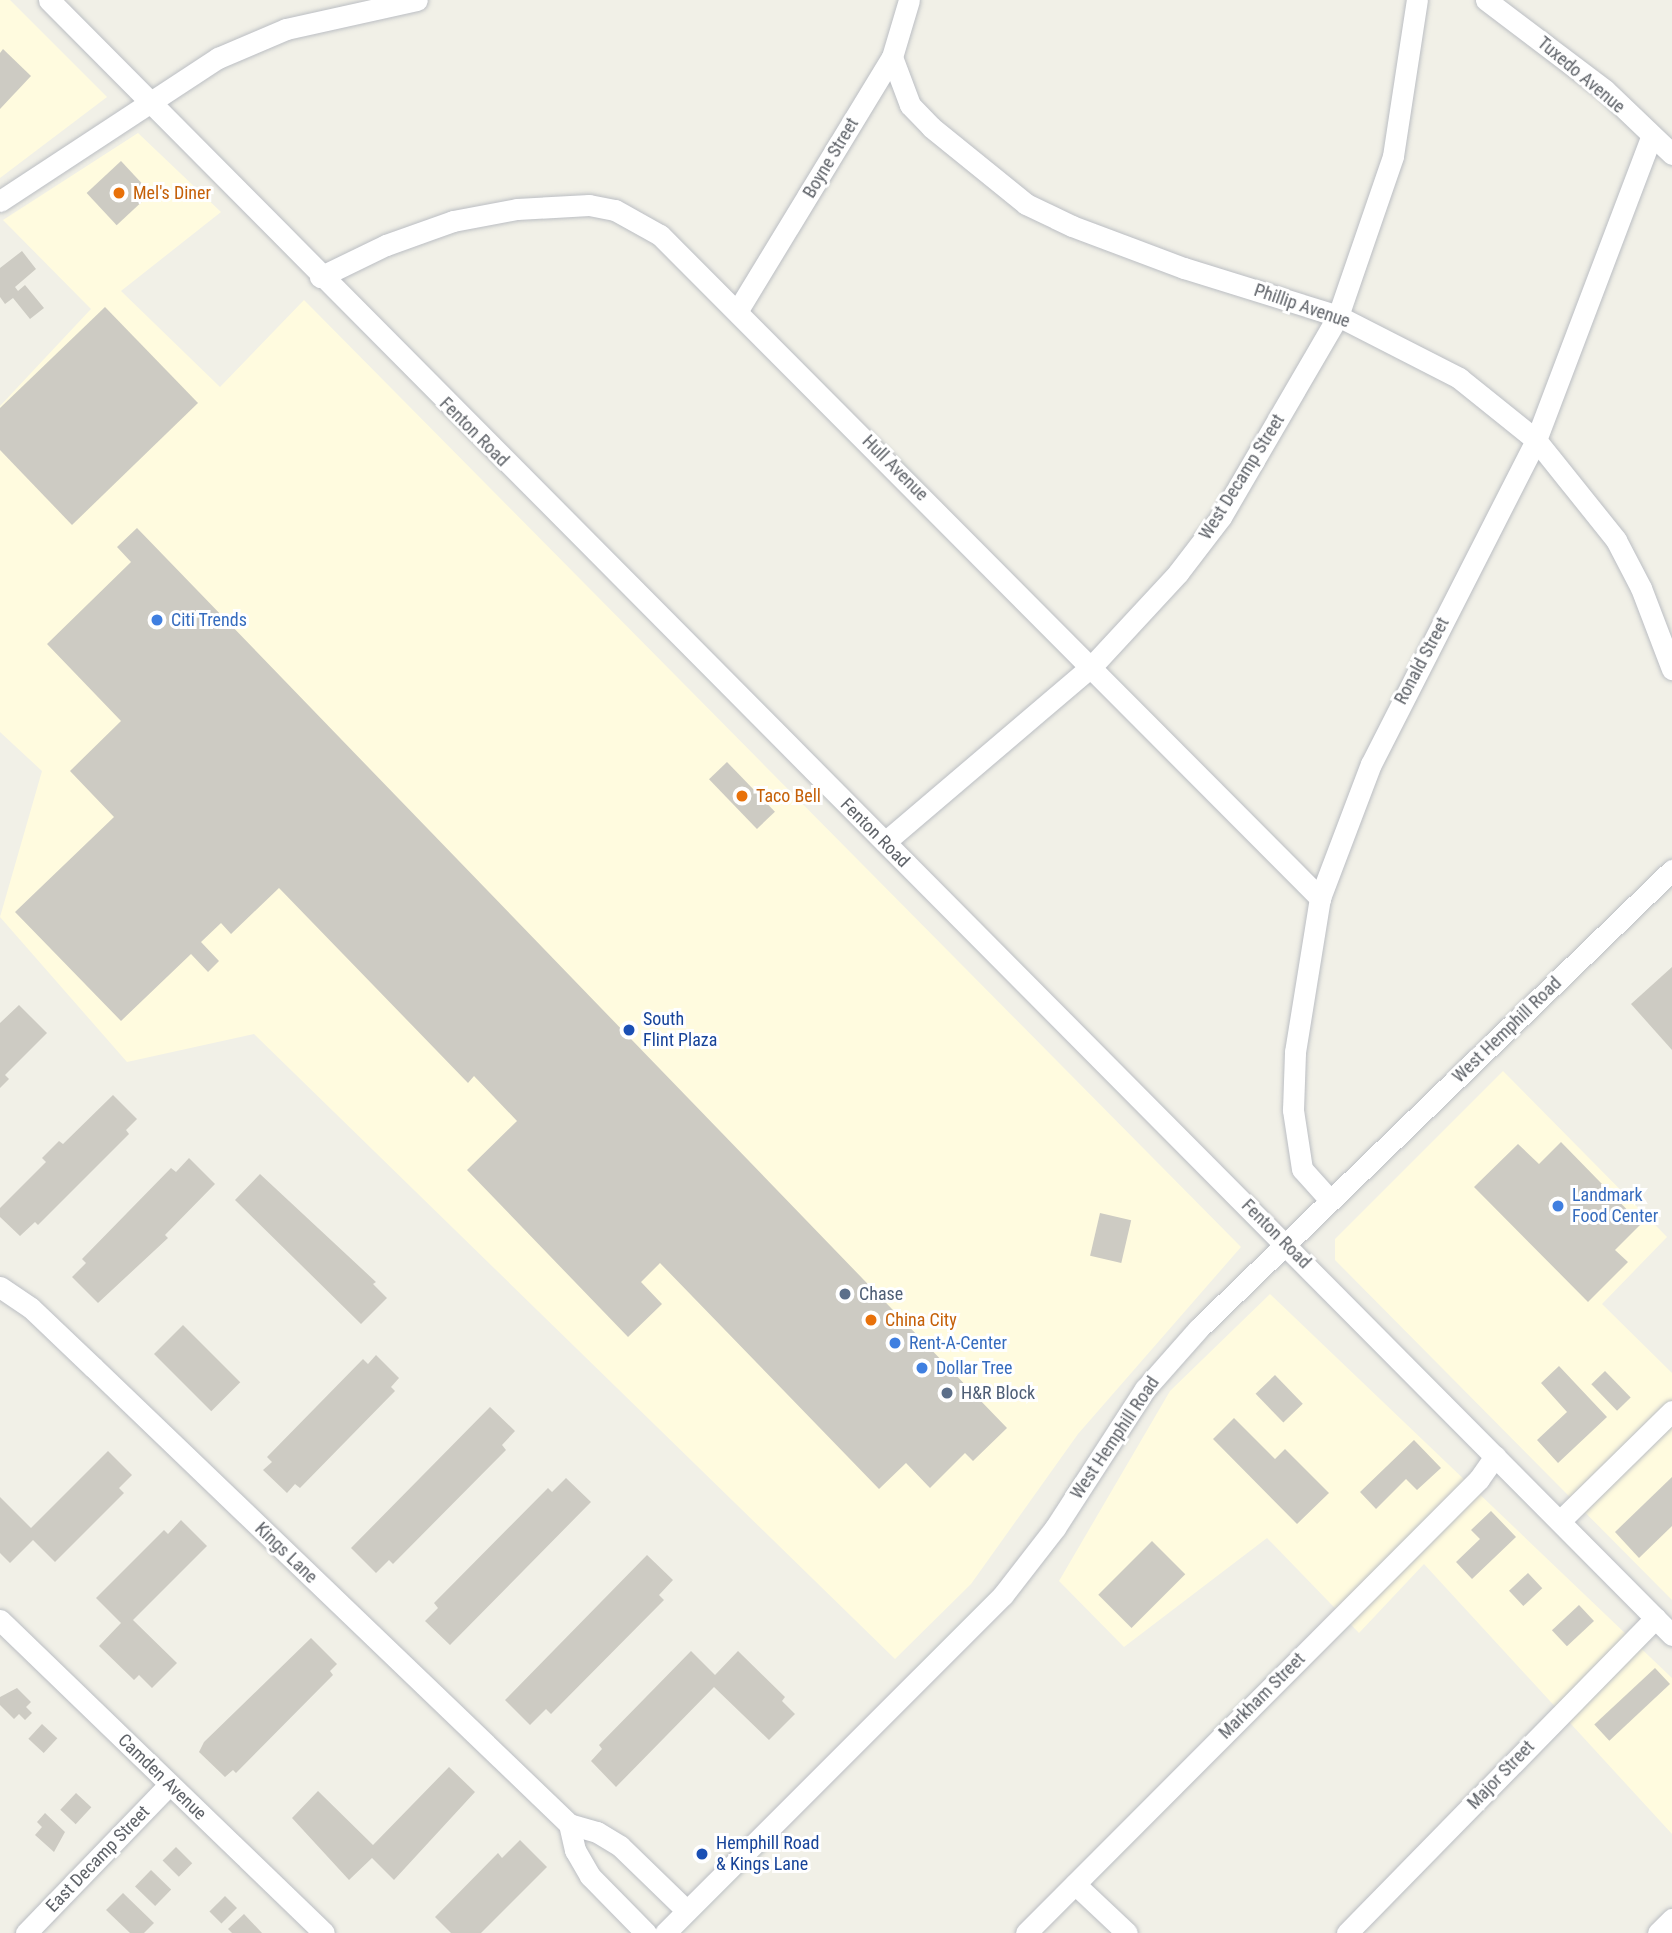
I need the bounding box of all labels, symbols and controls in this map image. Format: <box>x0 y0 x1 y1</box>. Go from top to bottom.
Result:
street label: Tuxedo Avenue <box>1533 32 1629 118</box>
street label: Boyne Street <box>799 114 863 202</box>
place label: Mel's Diner <box>133 182 211 204</box>
marker: Mel's Diner <box>111 185 127 201</box>
street label: Phillip Avenue <box>1251 280 1353 332</box>
street label: Fenton Road <box>435 393 513 471</box>
street label: West Decamp Street <box>1195 410 1289 544</box>
street label: Hull Avenue <box>858 431 932 505</box>
place label: Citi Trends <box>171 609 247 631</box>
marker: Citi Trends <box>149 612 165 628</box>
street label: Ronald Street <box>1390 614 1454 708</box>
place label: Taco Bell <box>756 785 821 807</box>
marker: Taco Bell <box>734 788 750 804</box>
street label: Fenton Road <box>836 794 914 872</box>
street label: West Hemphill Road <box>1448 973 1566 1087</box>
place label: South Flint Plaza <box>643 1009 717 1052</box>
marker: South Flint Plaza <box>621 1022 637 1038</box>
place label: Landmark Food Center <box>1572 1185 1658 1228</box>
street label: Fenton Road <box>1237 1195 1315 1273</box>
marker: Landmark Food Center <box>1550 1198 1566 1214</box>
place label: Chase <box>859 1283 903 1305</box>
marker: Chase <box>837 1286 853 1302</box>
place label: China City <box>885 1309 957 1331</box>
marker: China City <box>863 1312 879 1328</box>
place label: Rent-A-Center <box>909 1332 1007 1354</box>
marker: Rent-A-Center <box>887 1335 903 1351</box>
place label: Dollar Tree <box>936 1357 1013 1379</box>
marker: Dollar Tree <box>914 1360 930 1376</box>
street label: West Hemphill Road <box>1066 1373 1164 1503</box>
place label: H&R Block <box>961 1382 1035 1404</box>
marker: H&R Block <box>939 1385 955 1401</box>
street label: Kings Lane <box>250 1518 322 1588</box>
street label: Markham Street <box>1214 1648 1310 1744</box>
street label: Camden Avenue <box>113 1729 211 1825</box>
street label: Major Street <box>1463 1736 1539 1814</box>
street label: East Decamp Street <box>42 1801 154 1917</box>
place label: Hemphill Road & Kings Lane <box>716 1833 819 1876</box>
marker: Hemphill Road & Kings Lane <box>694 1846 710 1862</box>

